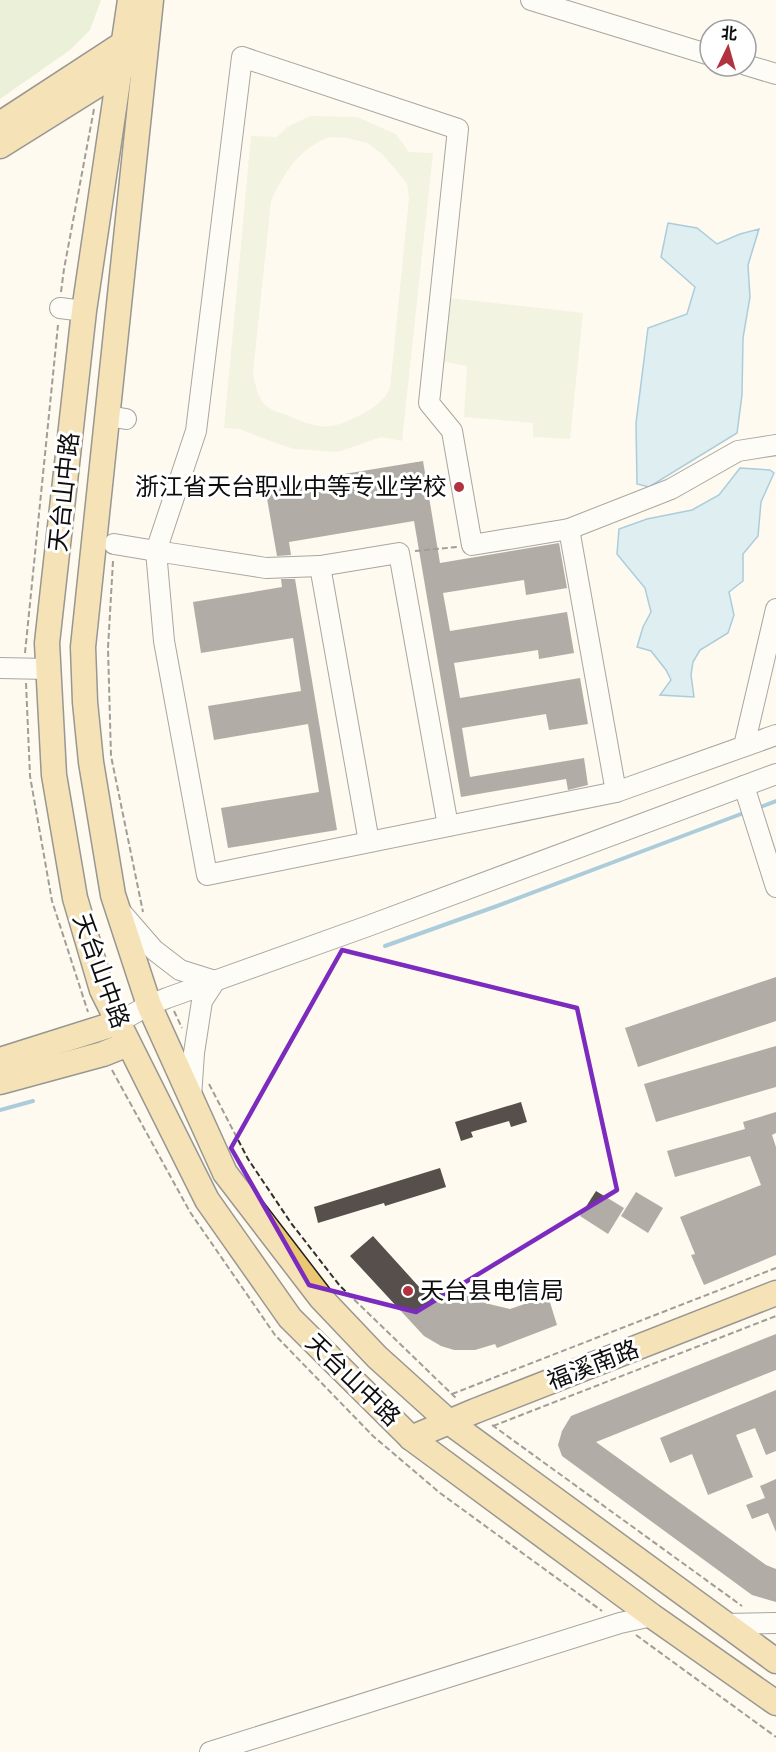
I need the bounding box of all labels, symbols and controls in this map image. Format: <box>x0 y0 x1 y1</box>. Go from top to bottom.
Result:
north arrow <box>698 18 758 78</box>
text: 北 <box>720 21 738 47</box>
street label: 天台山中路 <box>41 431 89 554</box>
place label: 浙江省天台职业中等专业学校 <box>135 470 447 506</box>
marker: 浙江省天台职业中等专业学校 <box>452 480 466 494</box>
street label: 天台山中路 <box>63 909 137 1034</box>
place label: 天台县电信局 <box>420 1274 564 1310</box>
marker: 天台县电信局 <box>401 1284 415 1298</box>
street label: 天台山中路 <box>297 1326 408 1435</box>
street label: 福溪南路 <box>542 1332 645 1400</box>

